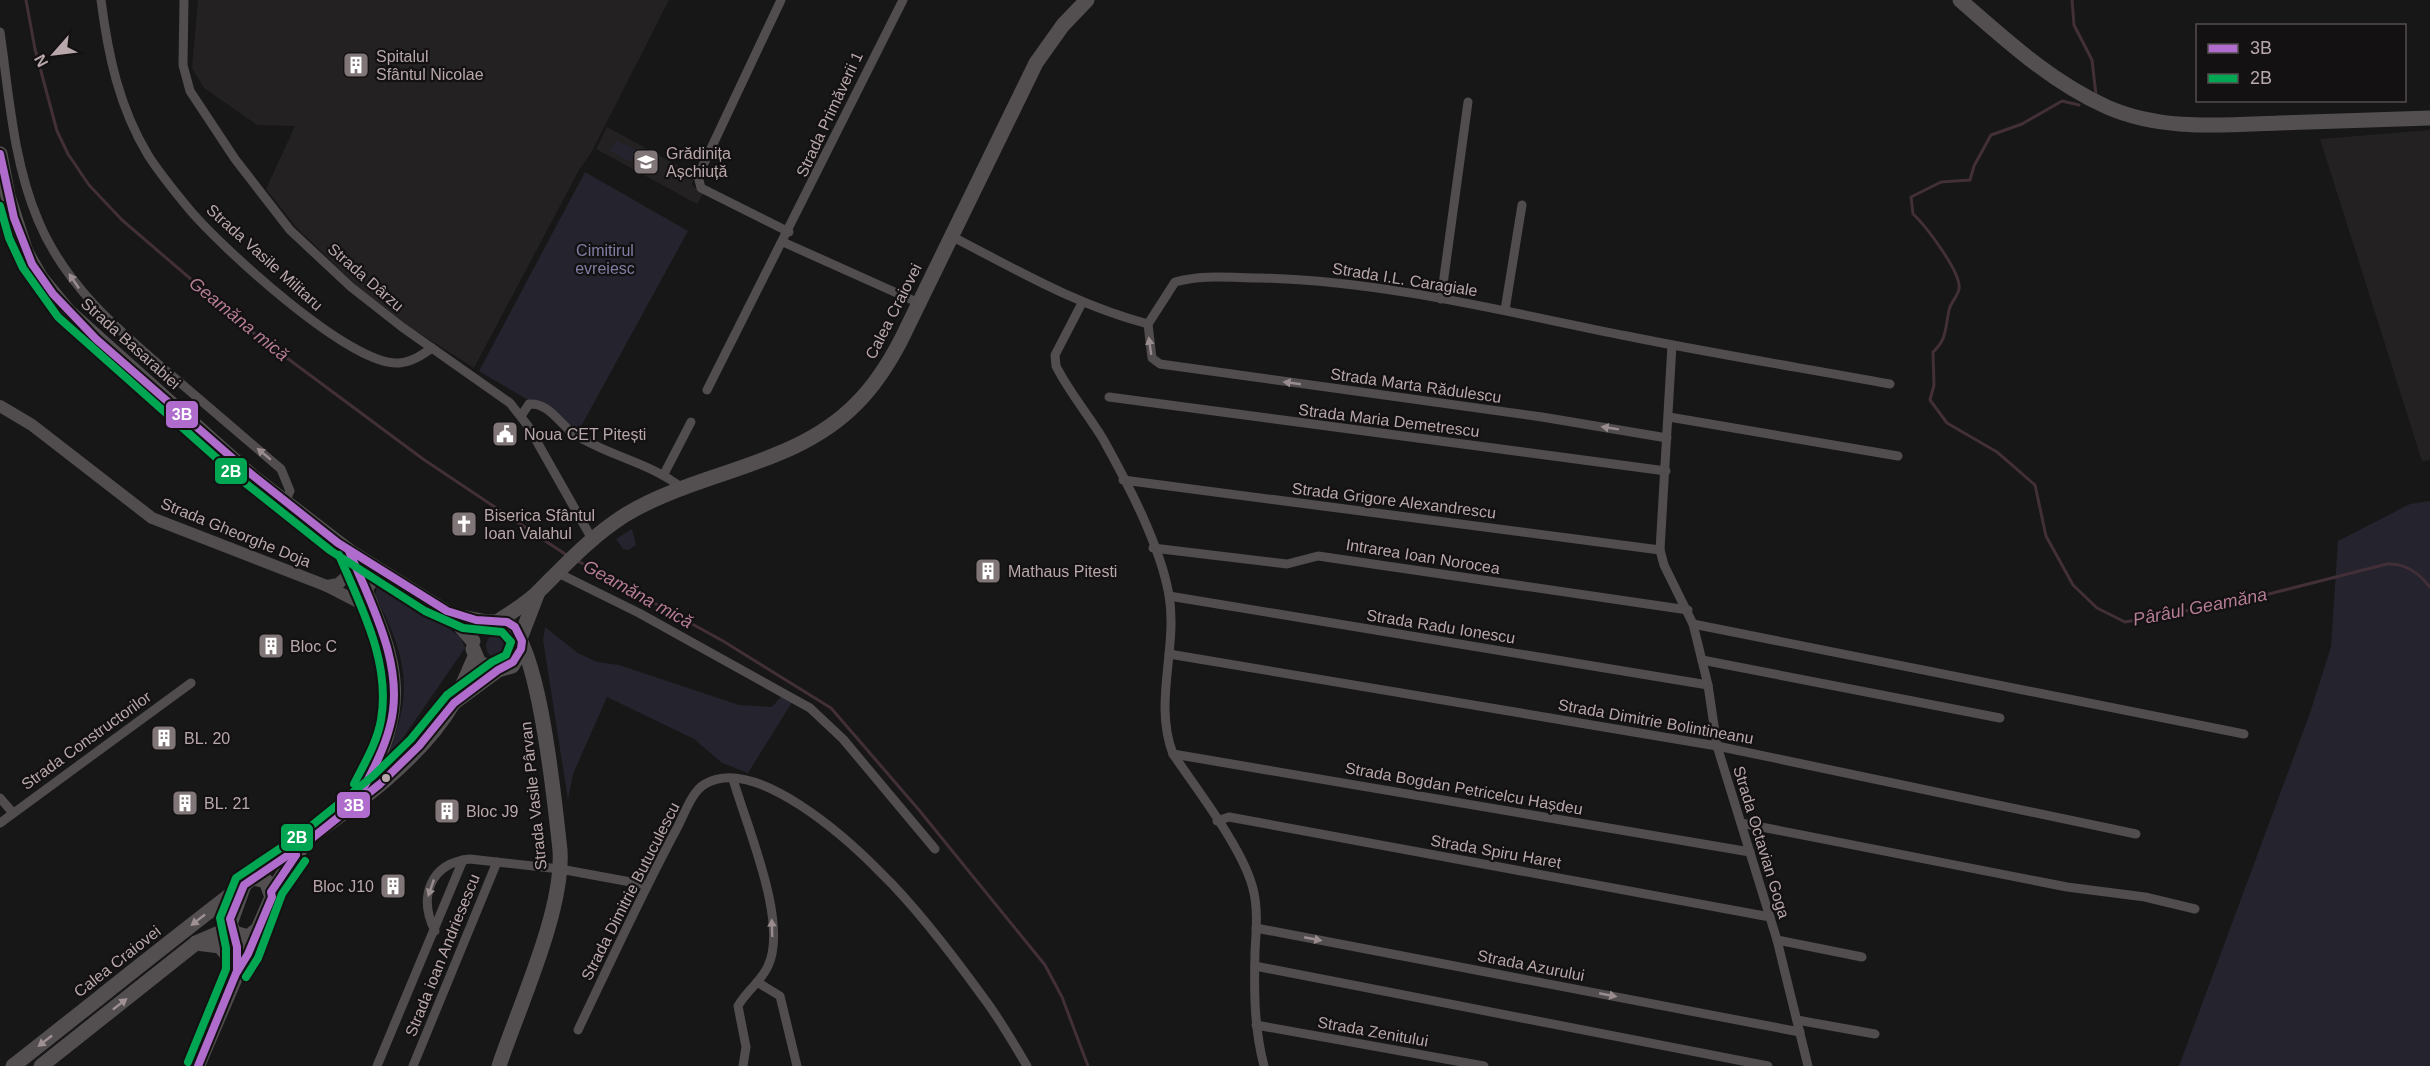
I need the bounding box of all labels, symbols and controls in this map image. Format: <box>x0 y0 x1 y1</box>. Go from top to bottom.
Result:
north arrow <box>24 24 84 84</box>
legend <box>2196 24 2406 102</box>
text: 3B <box>2250 38 2272 58</box>
place label: Spitalul Sfântul Nicolae <box>376 48 484 83</box>
street label: Strada Primăverii 1 <box>793 49 866 179</box>
building icon: Spitalul Sfântul Nicolae <box>341 50 371 80</box>
text: N <box>31 52 51 70</box>
text: 2B <box>2250 68 2272 88</box>
place label: Grădinița Așchiuță <box>666 145 731 180</box>
school or university icon: Grădinița Așchiuță <box>631 147 661 177</box>
street label: Strada Vasile Militaru <box>203 201 326 314</box>
street label: Strada Dârzu <box>325 240 407 315</box>
park label: Cimitirul evreiesc <box>575 242 635 277</box>
street label: Strada I.L. Caragiale <box>1331 260 1479 299</box>
street label: Calea Craiovei <box>862 261 925 362</box>
one-way arrow <box>68 273 80 289</box>
water label: Geamăna mică <box>185 273 293 365</box>
street label: Strada Basarabiei <box>78 295 184 392</box>
one-way arrow <box>1145 337 1154 356</box>
street label: Strada Marta Rădulescu <box>1329 365 1503 406</box>
one-way arrow <box>1282 378 1301 387</box>
line badge: 3B <box>165 400 199 429</box>
street label: Strada Maria Demetrescu <box>1297 401 1480 440</box>
text: 3B <box>172 406 192 423</box>
public building icon: Noua CET Pitești <box>490 419 520 449</box>
one-way arrow <box>1600 424 1619 433</box>
place label: Noua CET Pitești <box>524 426 646 443</box>
one-way arrow <box>257 448 272 461</box>
line badge: 2B <box>214 457 248 485</box>
text: 2B <box>221 463 241 480</box>
street label: Strada Grigore Alexandrescu <box>1291 480 1497 521</box>
street label: Strada Gheorghe Doja <box>158 495 313 570</box>
place label: Biserica Sfântul Ioan Valahul <box>484 507 595 542</box>
church icon: Biserica Sfântul Ioan Valahul <box>449 509 479 539</box>
street label: Intrarea Ioan Norocea <box>1345 536 1501 577</box>
water label: Geamăna mică <box>580 556 696 632</box>
building icon: Mathaus Pitesti <box>973 556 1003 586</box>
place label: Mathaus Pitesti <box>1008 563 1117 580</box>
water label: Pârâul Geamăna <box>2131 584 2269 630</box>
street label: Strada Radu Ionescu <box>1365 606 1516 647</box>
building icon: Bloc C <box>256 631 286 661</box>
place label: Bloc C <box>290 638 337 655</box>
street label: Strada Constructorilor <box>18 687 155 793</box>
street label: Strada Dimitrie Bolintineanu <box>1557 696 1755 747</box>
street label: Strada Vasile Pârvan <box>517 721 550 871</box>
building icon: BL. 20 <box>149 723 179 753</box>
place label: BL. 20 <box>184 730 230 747</box>
street label: Strada Bogdan Petricelcu Hașdeu <box>1344 759 1584 818</box>
street label: Strada Octavian Goga <box>1730 764 1793 920</box>
unlabelled marker <box>380 772 392 784</box>
building icon: BL. 21 <box>170 788 200 818</box>
line badge: 3B <box>336 791 371 819</box>
place label: BL. 21 <box>204 795 250 812</box>
building icon: Bloc J9 <box>432 796 462 826</box>
text: 3B <box>344 797 364 814</box>
street label: Strada Dimitrie Butuculescu <box>578 799 683 983</box>
place label: Bloc J9 <box>466 803 519 820</box>
line badge: 2B <box>280 823 314 852</box>
text: 2B <box>287 829 307 846</box>
street label: Strada Spiru Haret <box>1429 832 1563 871</box>
building icon: Bloc J10 <box>378 871 408 901</box>
street label: Strada ioan Andriesescu <box>402 872 483 1039</box>
place label: Bloc J10 <box>313 878 374 895</box>
one-way arrow <box>426 879 436 897</box>
one-way arrow <box>190 914 206 927</box>
one-way arrow <box>768 918 777 937</box>
street label: Calea Craiovei <box>71 922 164 1000</box>
one-way arrow <box>1304 935 1323 944</box>
street label: Strada Azurului <box>1476 947 1586 984</box>
one-way arrow <box>1598 991 1617 1000</box>
one-way arrow <box>112 998 127 1010</box>
street label: Strada Zenitului <box>1316 1013 1430 1050</box>
one-way arrow <box>37 1035 53 1048</box>

